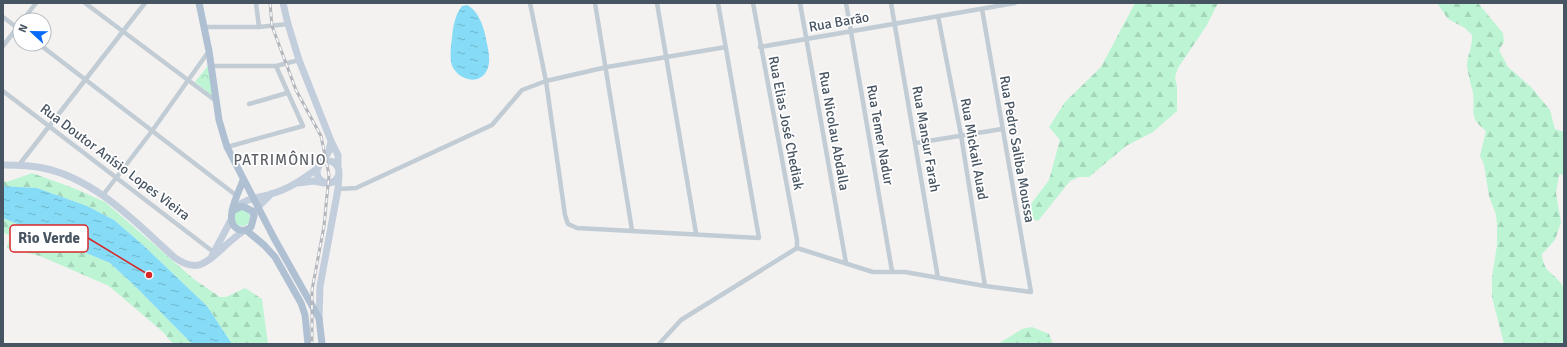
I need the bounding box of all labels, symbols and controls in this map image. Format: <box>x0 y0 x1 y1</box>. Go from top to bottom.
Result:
street label: Rua Barão <box>808 8 870 36</box>
north arrow <box>12 12 52 52</box>
text: N <box>16 22 31 34</box>
street label: Rua Elias José Chediak <box>765 55 807 191</box>
street label: Rua Nicolau Abdalla <box>815 70 853 192</box>
street label: Rua Pedro Saliba Moussa <box>996 74 1038 224</box>
street label: Rua Temer Nadur <box>863 83 897 187</box>
street label: Rua Mansur Farah <box>908 84 944 194</box>
street label: Rua Mickail Auad <box>957 97 991 201</box>
street label: Rua Doutor Anísio Lopes Vieira <box>37 100 193 224</box>
district label: PATRIMÔNIO <box>233 150 327 169</box>
callout: Rio Verde <box>10 225 88 252</box>
text: Rio Verde <box>18 229 80 247</box>

